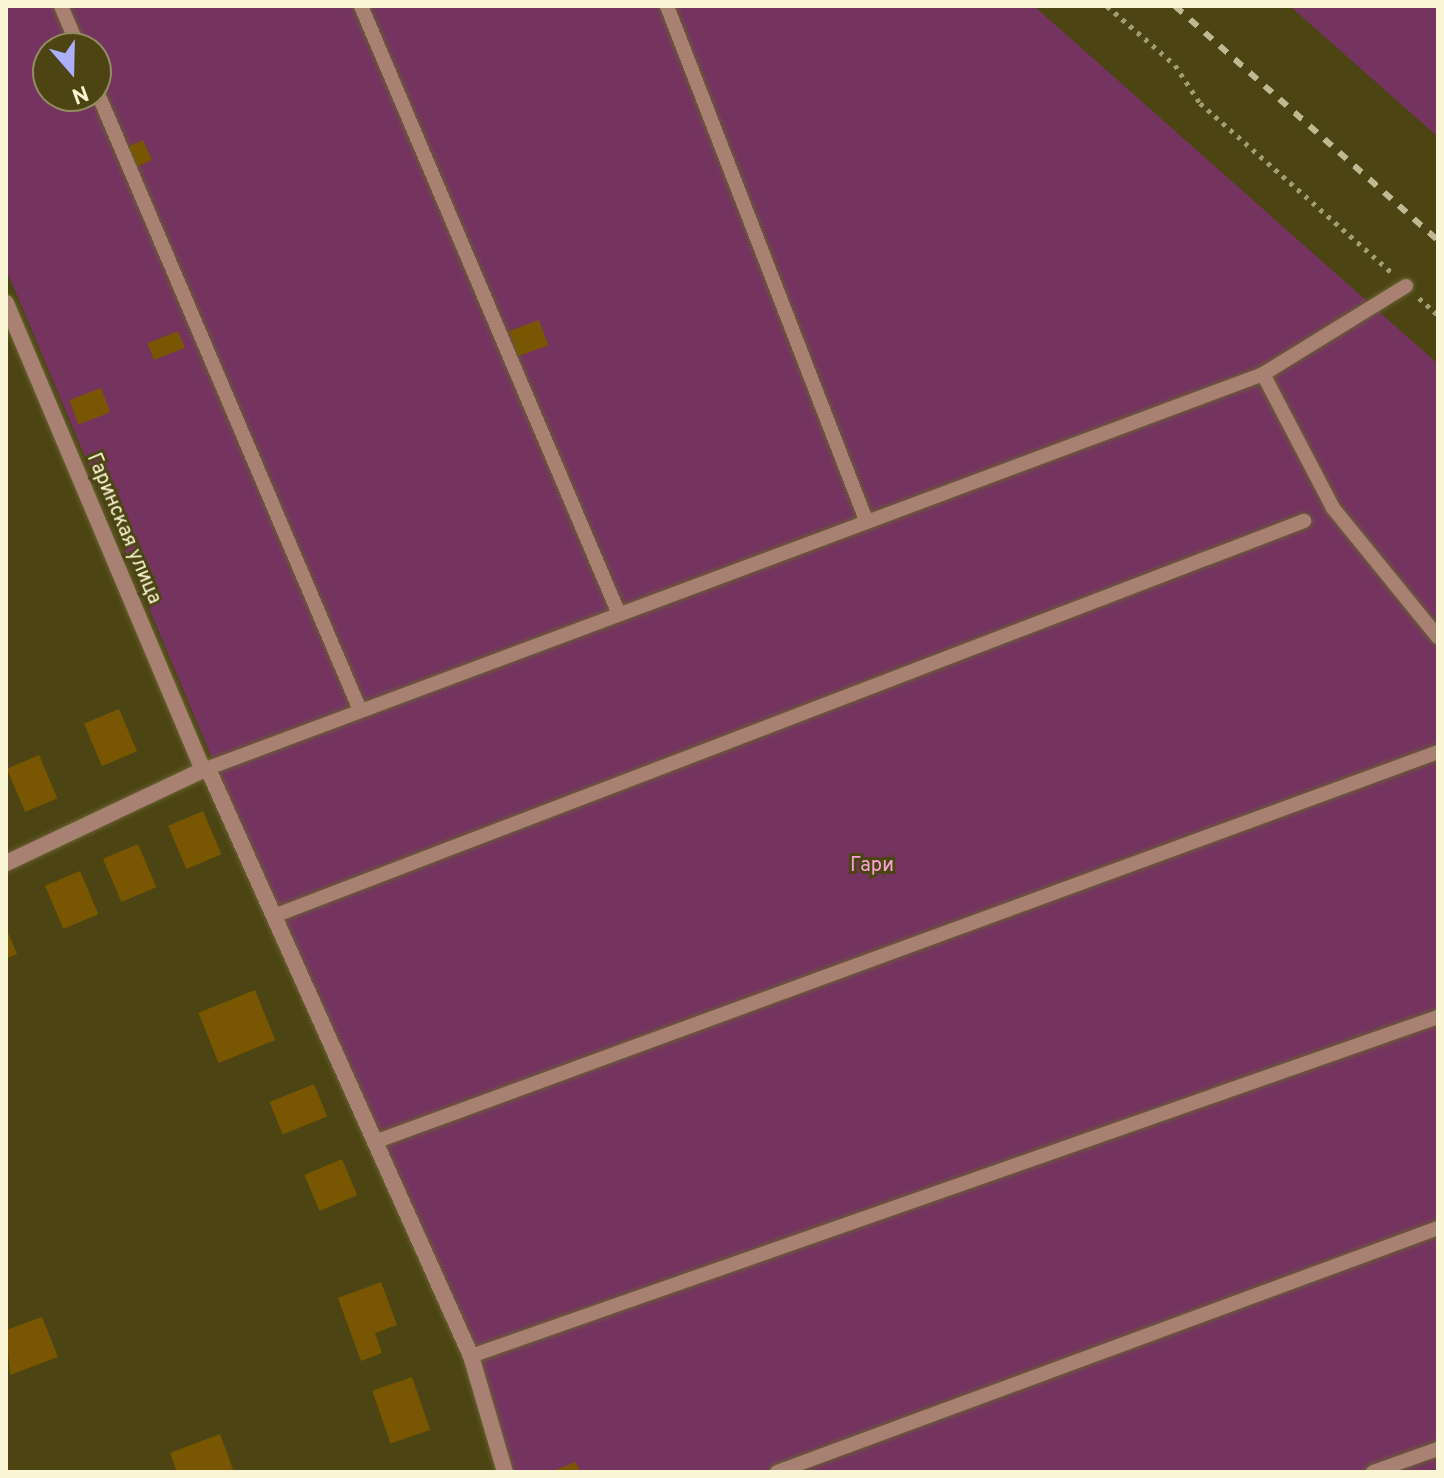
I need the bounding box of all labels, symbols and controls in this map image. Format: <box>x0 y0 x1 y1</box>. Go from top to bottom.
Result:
north arrow <box>32 32 112 112</box>
text: N <box>68 78 92 109</box>
street label: Гаринская улица <box>80 450 166 608</box>
park label: Гари <box>850 854 894 878</box>

